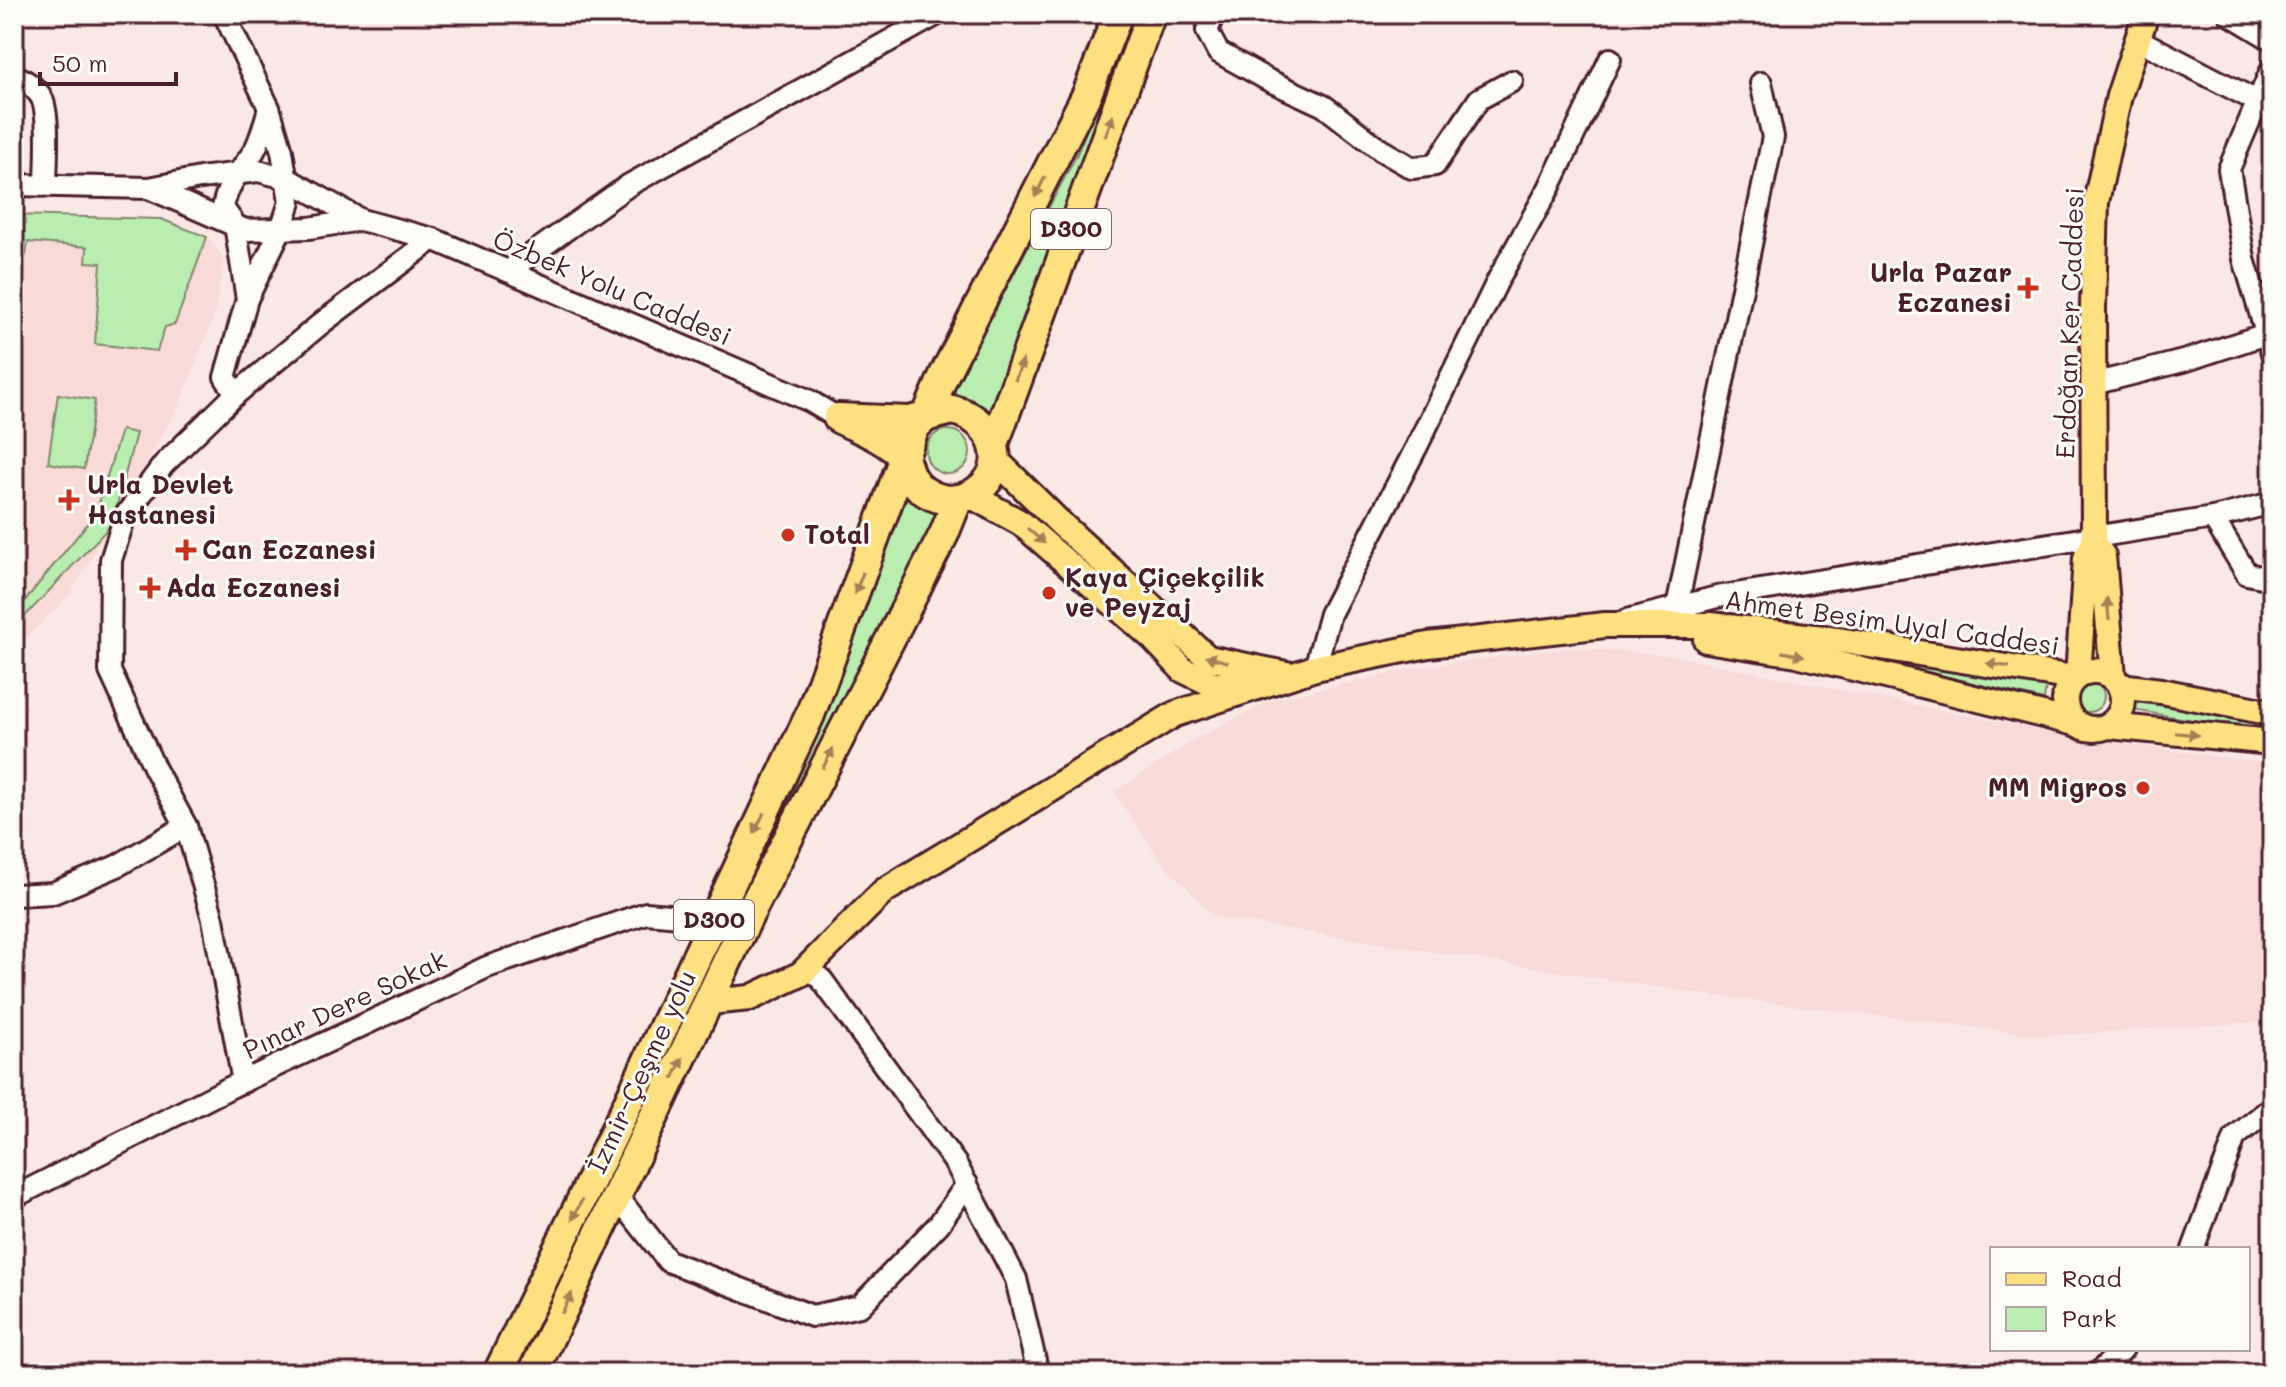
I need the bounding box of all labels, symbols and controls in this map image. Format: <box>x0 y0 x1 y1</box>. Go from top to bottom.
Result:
scale bar <box>40 36 176 86</box>
text: 50 m <box>52 47 108 78</box>
one-way arrow <box>1103 114 1116 138</box>
one-way arrow <box>1033 175 1046 198</box>
street label: Erdoğan Ker Caddesi <box>2047 187 2091 459</box>
road number: D300 <box>1031 209 1111 249</box>
street label: Özbek Yolu Caddesi <box>488 221 737 353</box>
place label: Urla Pazar Eczanesi <box>1870 255 2012 319</box>
marker: Urla Pazar Eczanesi <box>2019 279 2037 297</box>
one-way arrow <box>1013 358 1026 382</box>
place label: Urla Devlet Hastanesi <box>87 467 233 531</box>
marker: Urla Devlet Hastanesi <box>58 489 80 511</box>
place label: Total <box>804 517 870 551</box>
marker: Total <box>779 526 797 544</box>
one-way arrow <box>1026 527 1046 545</box>
place label: Can Eczanesi <box>202 532 377 566</box>
marker: Can Eczanesi <box>177 541 195 559</box>
place label: Kaya Çiçekçilik ve Peyzaj <box>1065 560 1265 624</box>
place label: Ada Eczanesi <box>166 570 341 604</box>
one-way arrow <box>852 571 865 595</box>
marker: Ada Eczanesi <box>141 579 159 597</box>
street label: Ahmet Besim Uyal Caddesi <box>1723 582 2062 662</box>
marker: Kaya Çiçekçilik ve Peyzaj <box>1040 584 1058 602</box>
one-way arrow <box>2101 596 2114 621</box>
one-way arrow <box>1781 648 1806 660</box>
one-way arrow <box>1205 652 1229 665</box>
one-way arrow <box>1985 658 2010 671</box>
one-way arrow <box>2175 727 2200 740</box>
one-way arrow <box>822 747 835 770</box>
place label: MM Migros <box>1988 770 2127 804</box>
marker: MM Migros <box>2134 779 2152 797</box>
one-way arrow <box>753 812 766 835</box>
road number: D300 <box>674 900 754 940</box>
street label: Pınar Dere Sokak <box>237 942 452 1066</box>
street label: İzmir-Çeşme yolu <box>579 964 703 1179</box>
one-way arrow <box>671 1056 685 1079</box>
one-way arrow <box>570 1199 584 1222</box>
legend <box>1990 1247 2250 1351</box>
text: Road <box>2062 1262 2122 1293</box>
one-way arrow <box>560 1291 574 1314</box>
text: Park <box>2062 1302 2116 1333</box>

